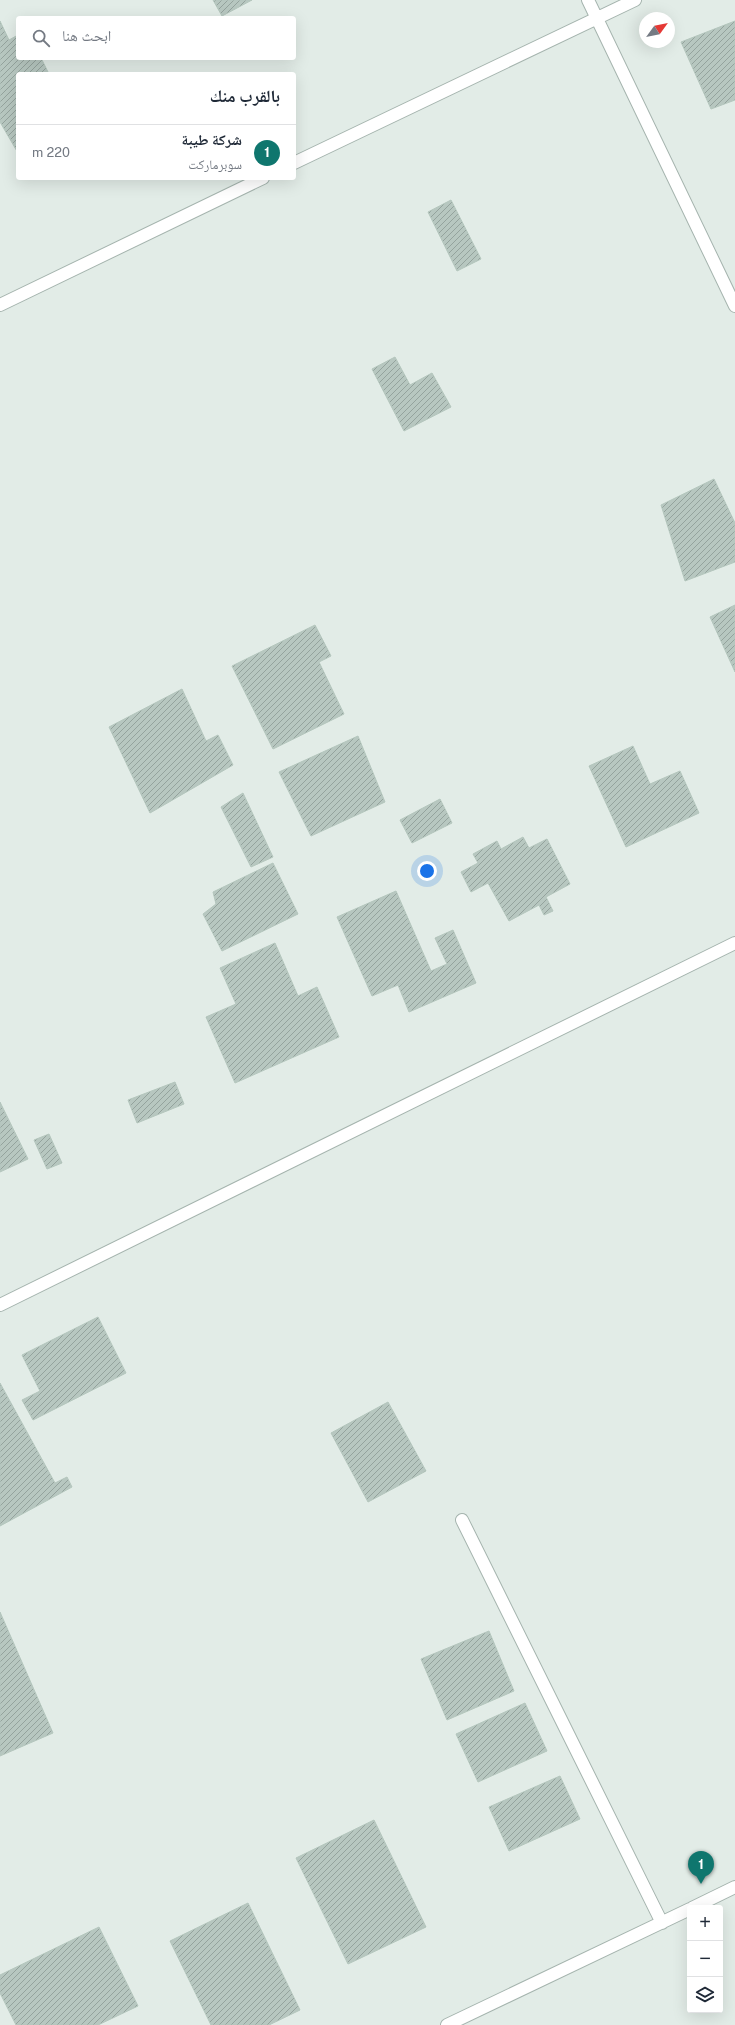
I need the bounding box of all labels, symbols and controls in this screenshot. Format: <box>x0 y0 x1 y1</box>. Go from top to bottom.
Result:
north arrow <box>639 12 675 48</box>
search box <box>16 16 296 60</box>
icon: search <box>30 27 52 49</box>
text: ابحث هنا <box>62 27 111 44</box>
text: بالقرب منك <box>210 86 280 106</box>
text: شركة طيبة <box>181 131 242 148</box>
text: 220 m <box>32 145 70 160</box>
text: 1 <box>264 145 270 160</box>
text: سوبرماركت <box>188 157 242 172</box>
your location <box>417 861 437 881</box>
pin: 1 <box>688 1851 714 1884</box>
map controls <box>687 1905 723 2013</box>
button: + <box>687 1905 723 1941</box>
button: − <box>687 1941 723 1977</box>
button: layers <box>687 1977 723 2013</box>

